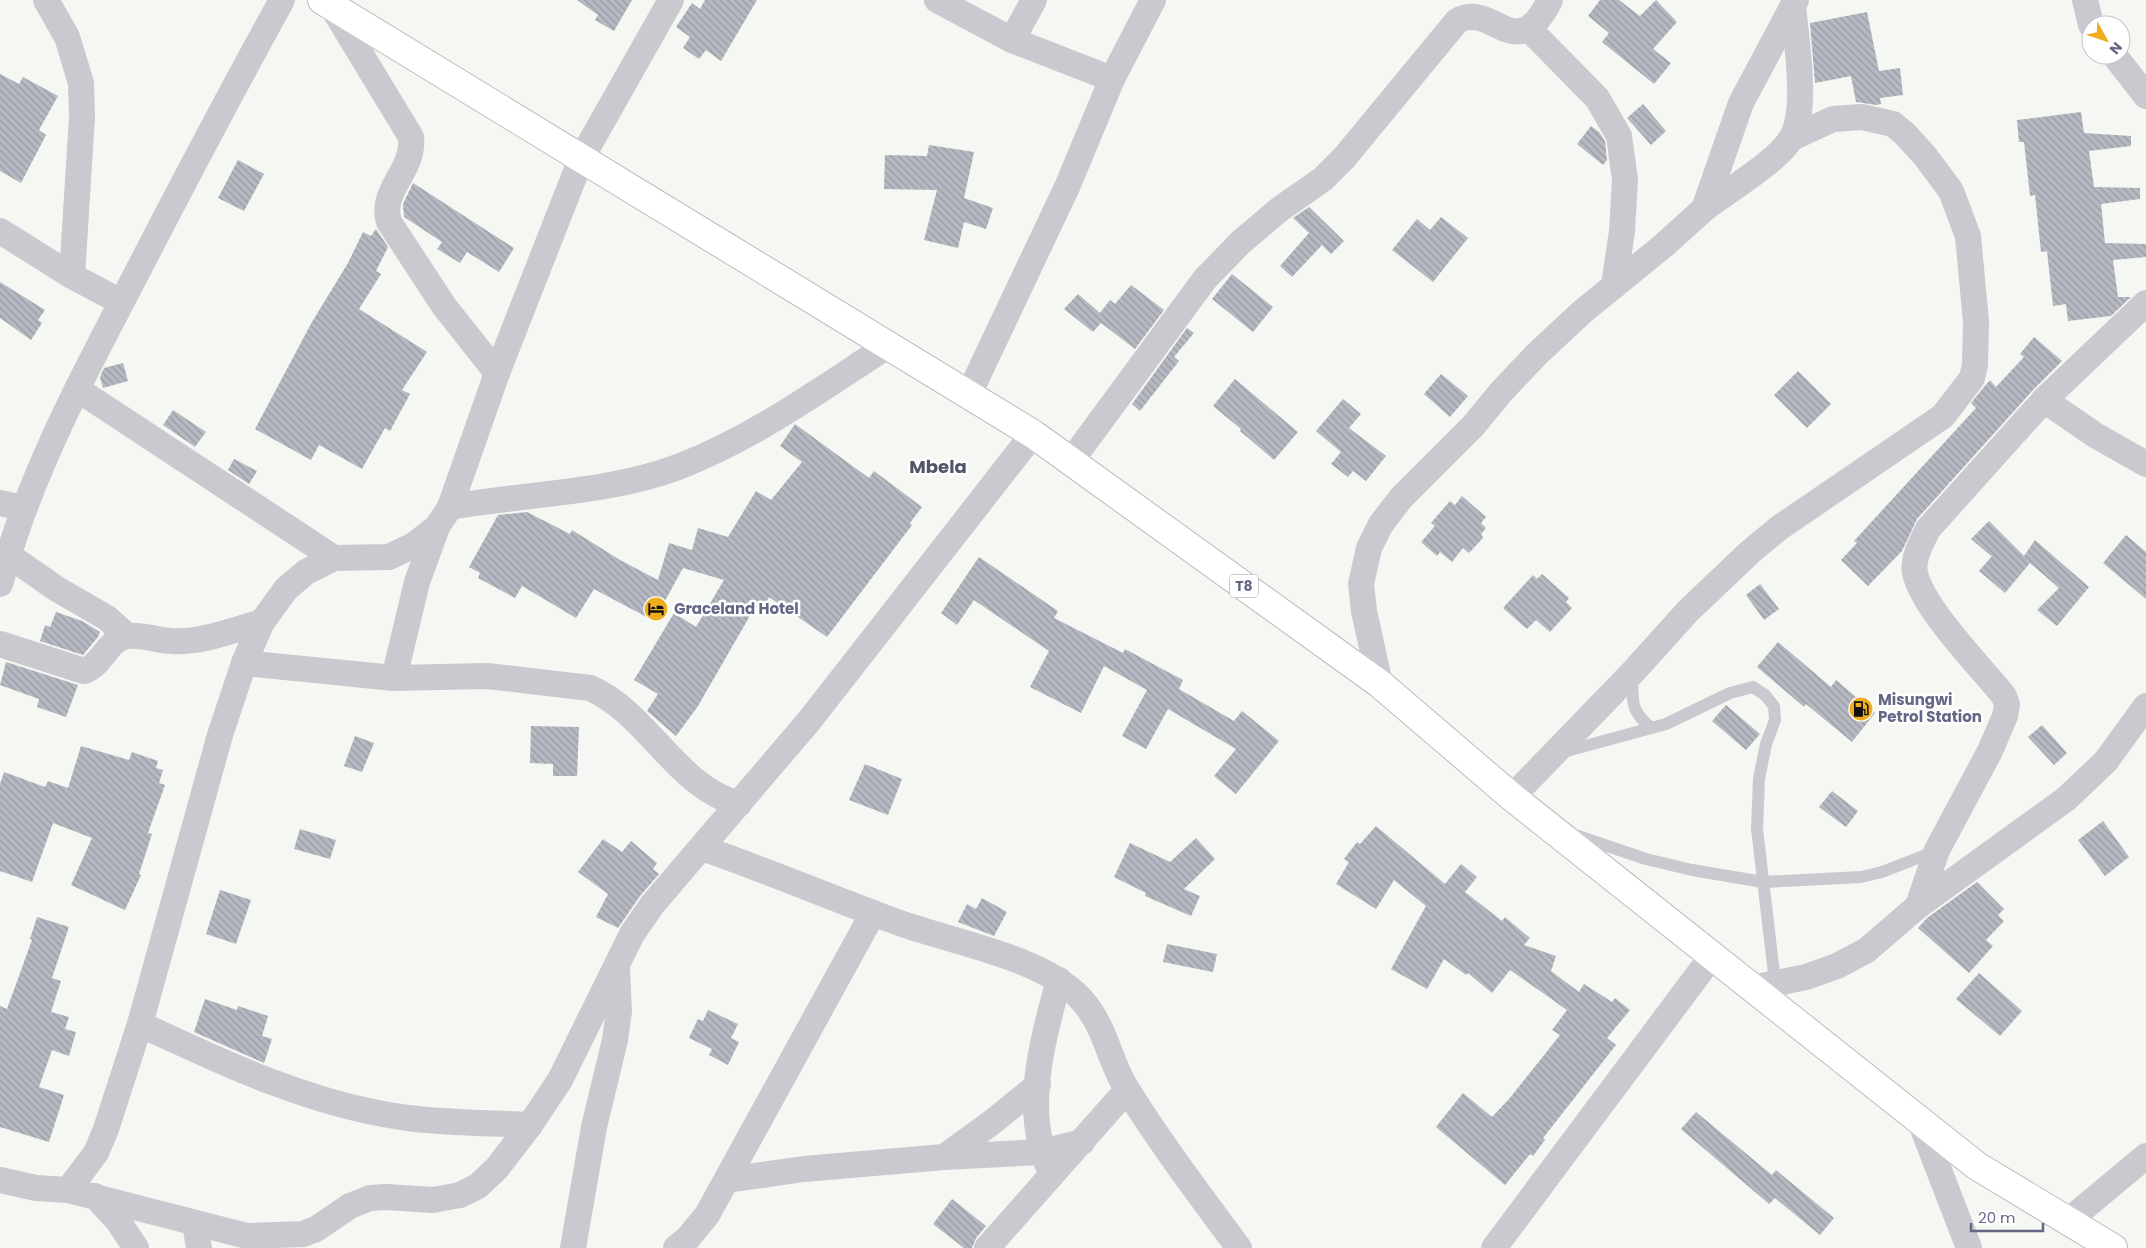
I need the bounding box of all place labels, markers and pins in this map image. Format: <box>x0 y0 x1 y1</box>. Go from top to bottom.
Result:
hotel icon: Graceland Hotel <box>643 596 669 622</box>
place label: Graceland Hotel <box>674 598 799 619</box>
place label: Misungwi Petrol Station <box>1878 689 1982 727</box>
fuel station icon: Misungwi Petrol Station <box>1848 696 1874 722</box>

